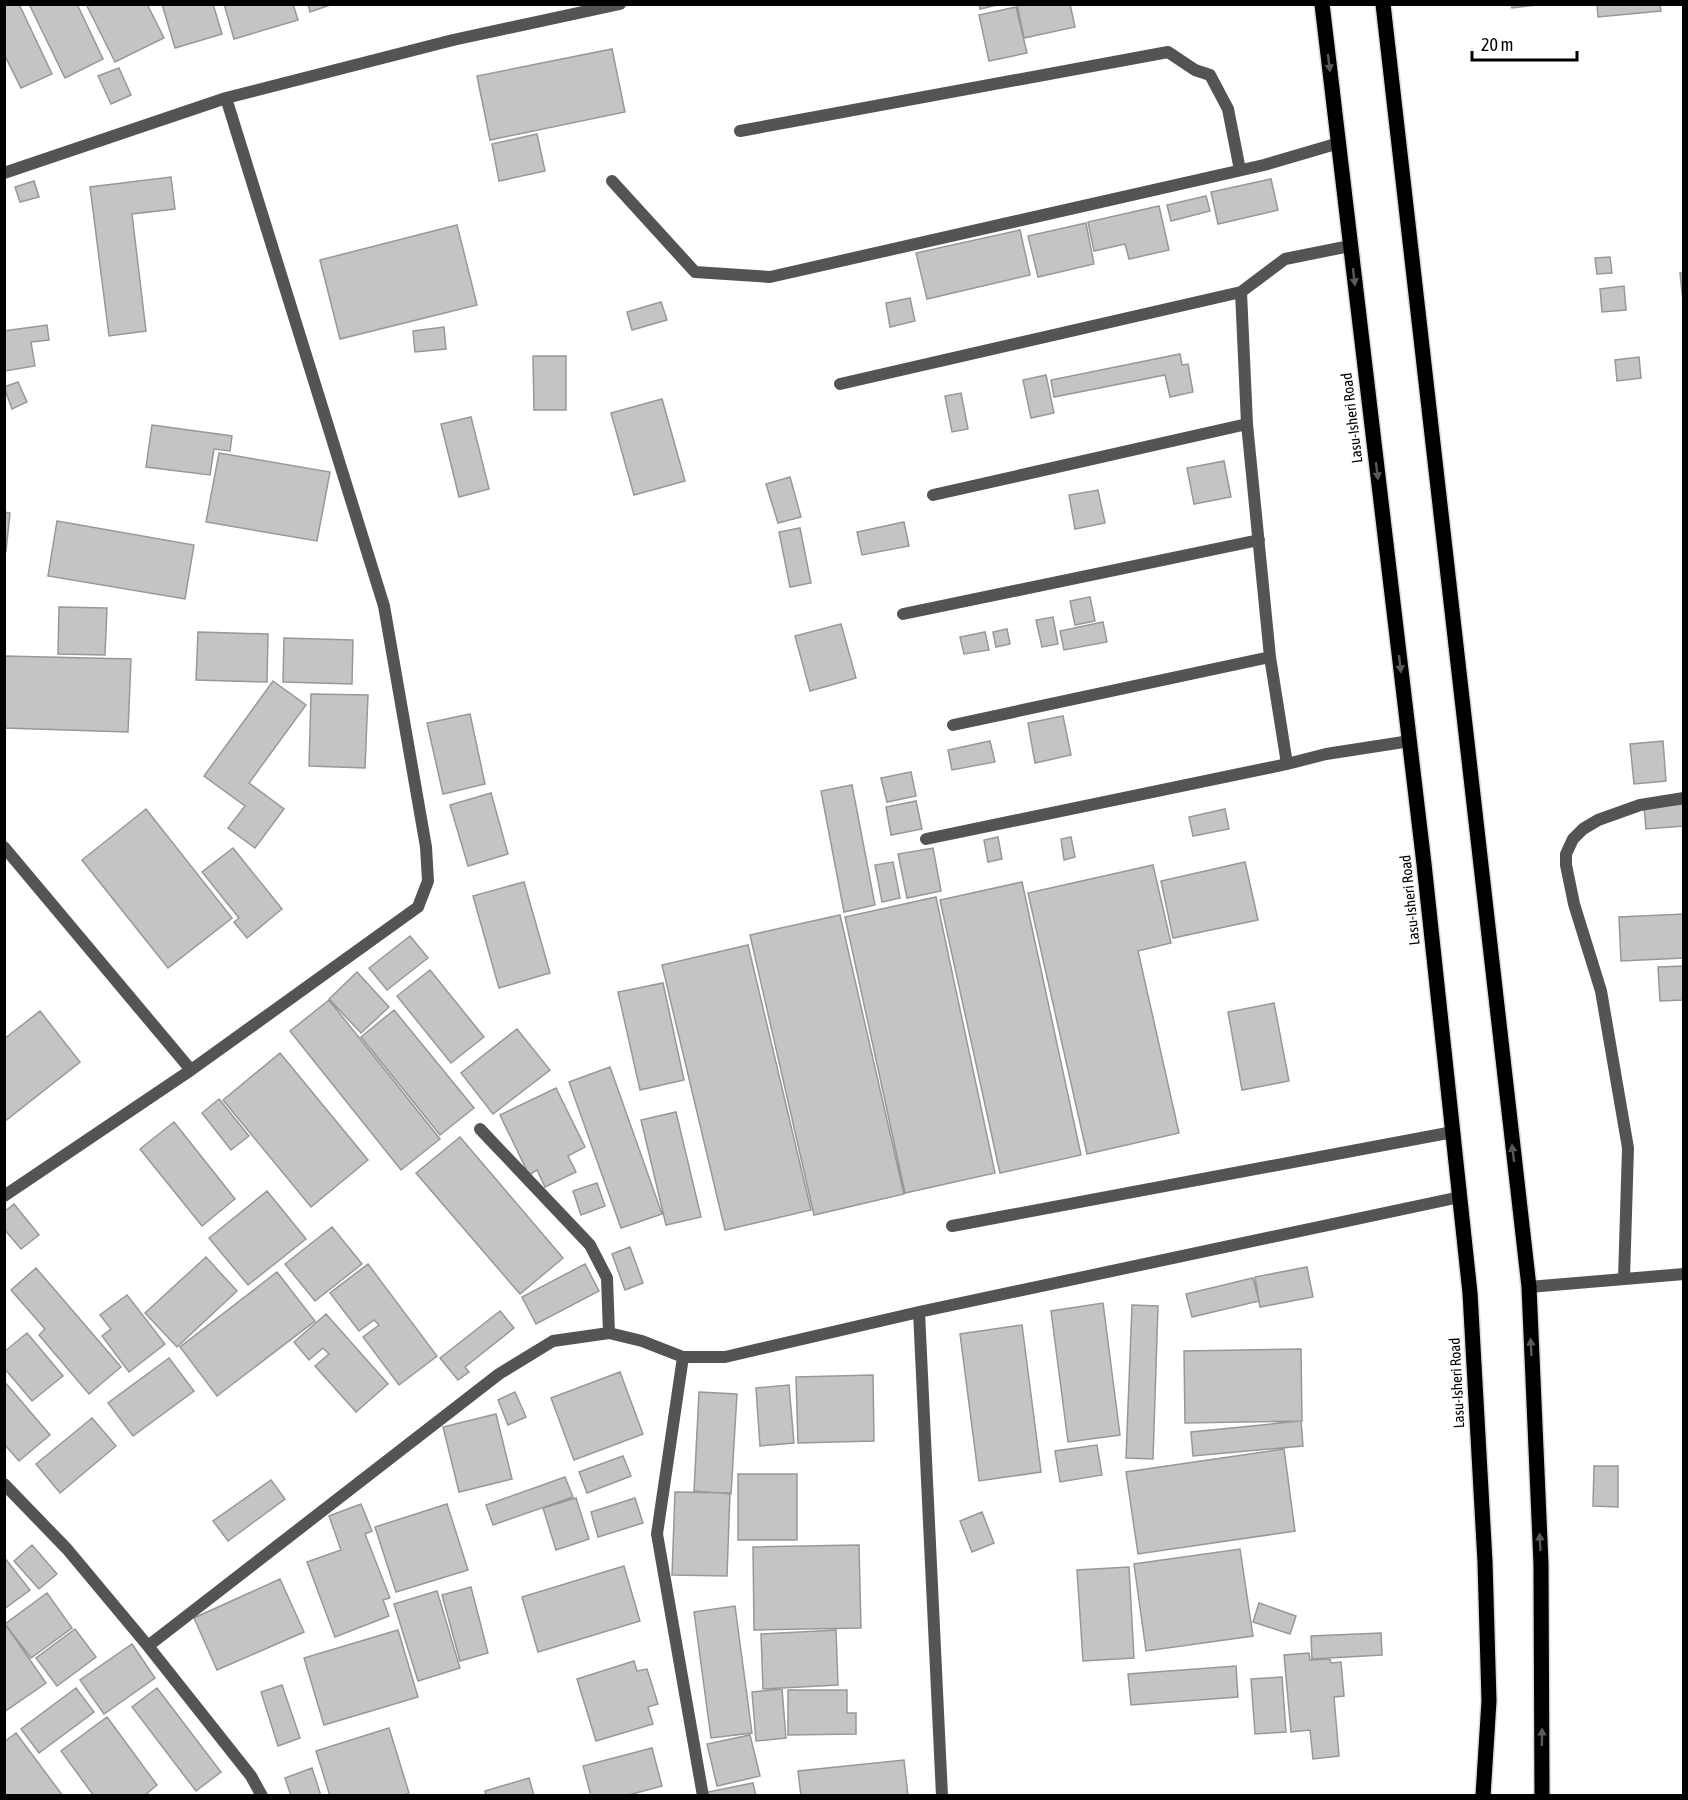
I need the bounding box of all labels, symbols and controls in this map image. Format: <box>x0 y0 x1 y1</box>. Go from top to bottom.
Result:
scale bar <box>1472 24 1577 62</box>
text: 20 m <box>1481 34 1513 55</box>
one-way arrow <box>1324 53 1334 72</box>
one-way arrow <box>1349 268 1358 287</box>
street label: Lasu-Isheri Road <box>1338 372 1365 464</box>
one-way arrow <box>1372 461 1382 480</box>
one-way arrow <box>1396 655 1405 674</box>
street label: Lasu-Isheri Road <box>1396 854 1423 946</box>
one-way arrow <box>1509 1144 1518 1163</box>
street label: Lasu-Isheri Road <box>1446 1337 1467 1429</box>
one-way arrow <box>1527 1338 1536 1357</box>
one-way arrow <box>1536 1533 1545 1552</box>
one-way arrow <box>1538 1728 1547 1747</box>

